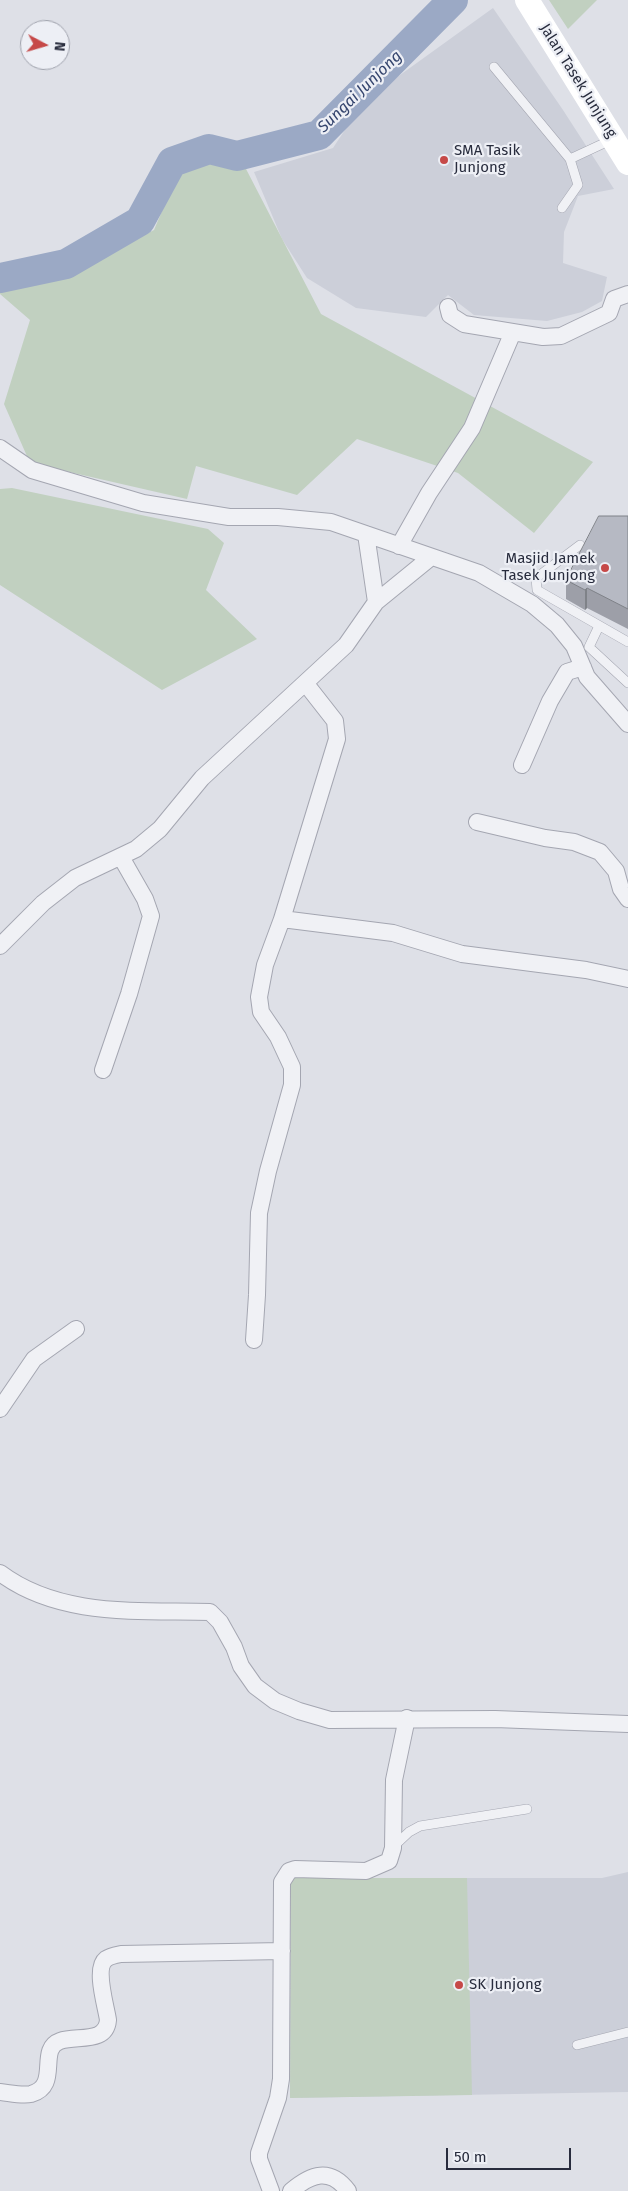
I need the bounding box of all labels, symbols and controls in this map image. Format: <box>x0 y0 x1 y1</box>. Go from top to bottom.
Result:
north arrow <box>20 20 70 70</box>
street label: Jalan Tasek Junjung <box>536 21 620 141</box>
text: N <box>50 41 68 52</box>
water label: Sungai Junjong <box>314 47 406 137</box>
place label: SMA Tasik Junjong <box>454 142 520 177</box>
marker: SMA Tasik Junjong <box>438 154 450 166</box>
place label: Masjid Jamek Tasek Junjong <box>502 550 595 585</box>
marker: Masjid Jamek Tasek Junjong <box>599 562 611 574</box>
place label: SK Junjong <box>469 1976 542 1994</box>
marker: SK Junjong <box>453 1979 465 1991</box>
scale bar <box>448 2138 573 2170</box>
text: 50 m <box>454 2148 487 2166</box>

